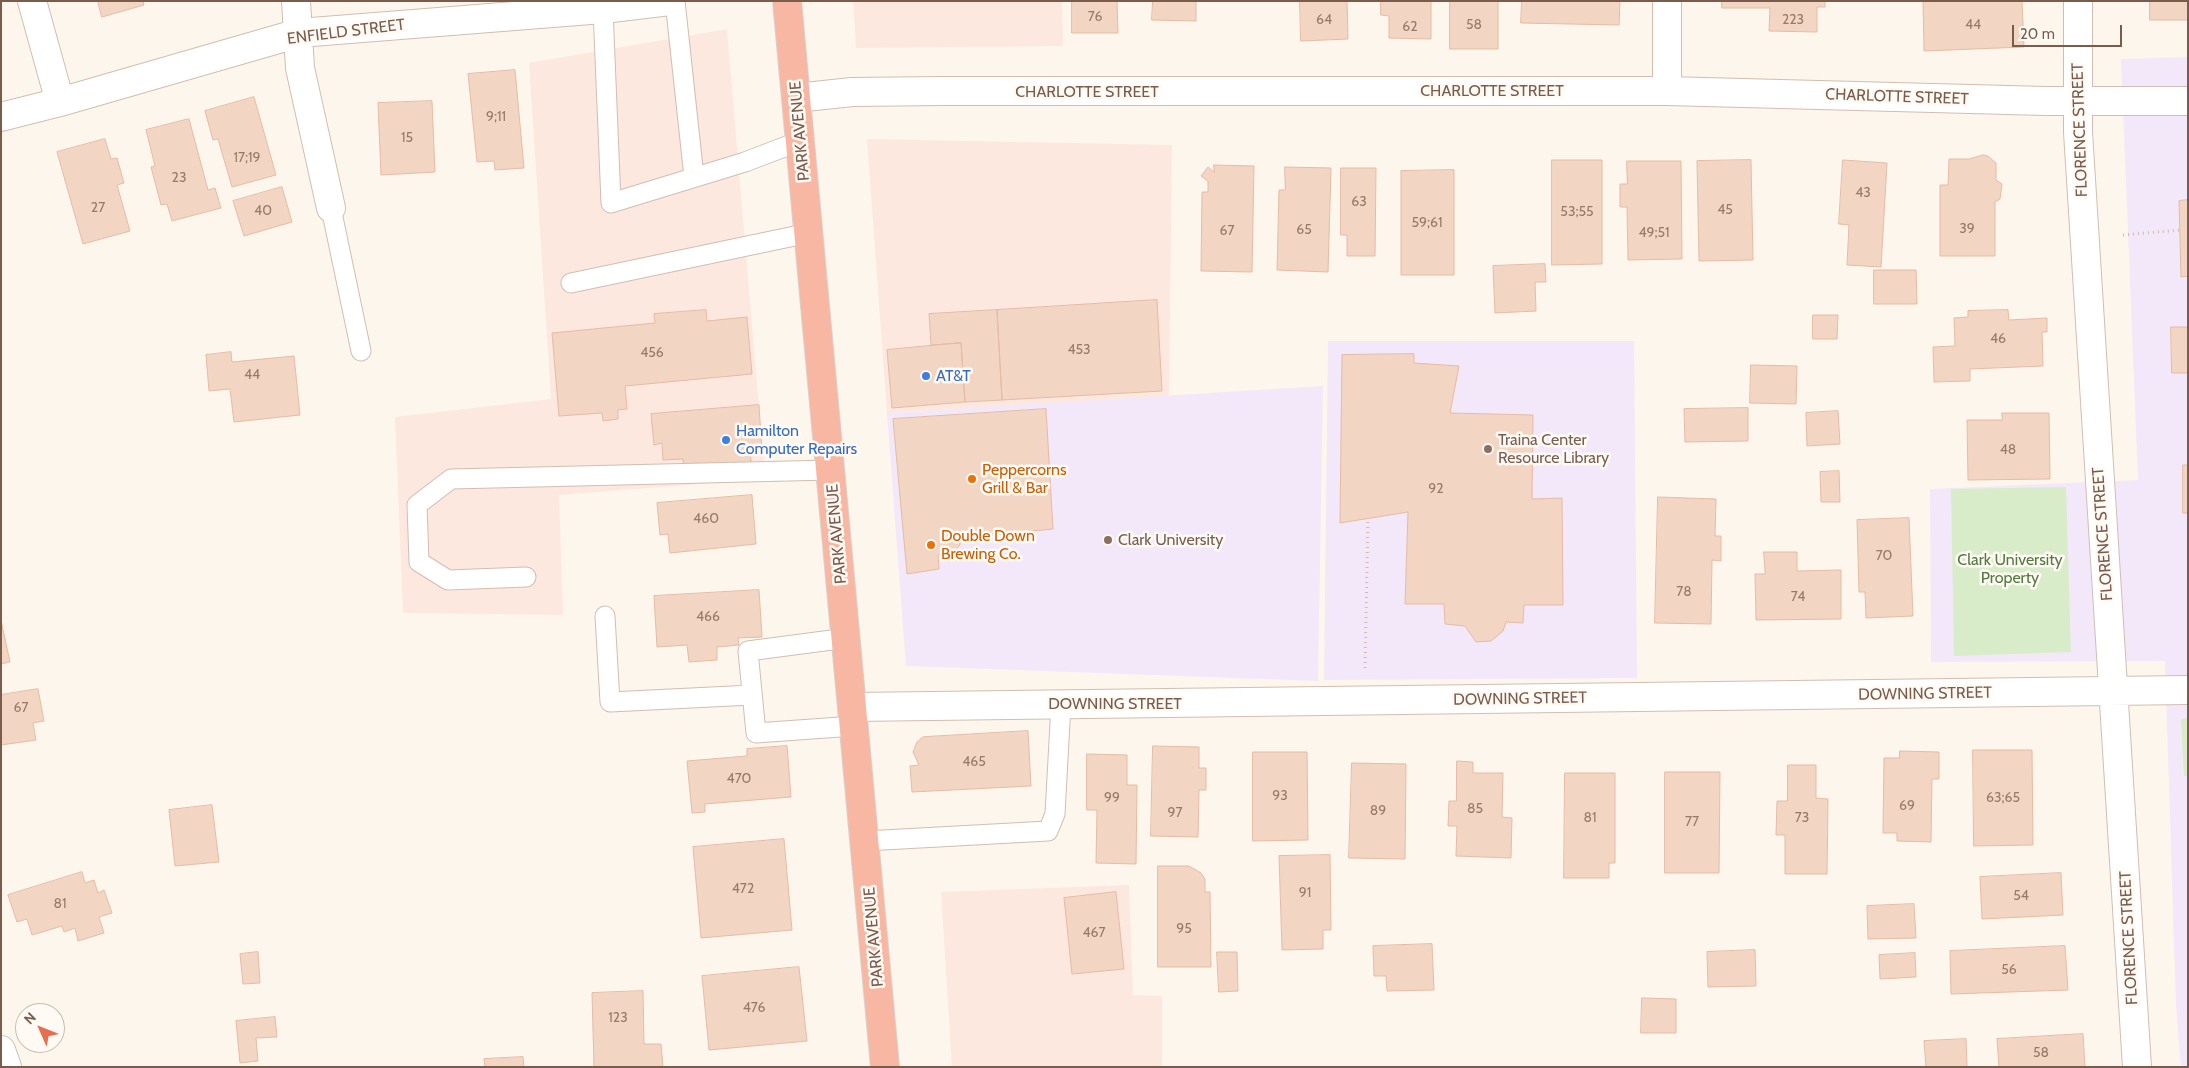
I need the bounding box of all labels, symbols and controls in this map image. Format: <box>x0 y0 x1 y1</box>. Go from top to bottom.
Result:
house number: 76 <box>1088 9 1102 25</box>
house number: 64 <box>1316 12 1332 28</box>
house number: 223 <box>1782 12 1804 28</box>
street label: ENFIELD STREET <box>286 15 406 49</box>
scale bar <box>2014 15 2124 47</box>
house number: 58 <box>1466 17 1482 33</box>
house number: 44 <box>1965 17 1981 33</box>
house number: 62 <box>1402 19 1418 35</box>
text: 20 m <box>2020 25 2055 43</box>
street label: FLORENCE STREET <box>2068 63 2092 197</box>
street label: PARK AVENUE <box>786 80 814 182</box>
street label: CHARLOTTE STREET <box>1420 81 1564 101</box>
street label: CHARLOTTE STREET <box>1015 82 1159 102</box>
street label: CHARLOTTE STREET <box>1825 85 1969 109</box>
house number: 9;11 <box>486 109 506 125</box>
house number: 15 <box>401 130 413 146</box>
house number: 17;19 <box>233 150 261 166</box>
house number: 23 <box>172 170 186 186</box>
house number: 43 <box>1855 185 1871 201</box>
house number: 63 <box>1351 194 1367 210</box>
house number: 27 <box>91 200 105 216</box>
house number: 45 <box>1717 202 1733 218</box>
house number: 40 <box>254 203 272 219</box>
house number: 53;55 <box>1560 204 1594 220</box>
house number: 59;61 <box>1412 215 1442 231</box>
house number: 39 <box>1959 221 1975 237</box>
house number: 65 <box>1296 222 1312 238</box>
house number: 67 <box>1220 223 1234 239</box>
house number: 49;51 <box>1638 225 1670 241</box>
house number: 46 <box>1990 331 2006 347</box>
house number: 453 <box>1067 342 1091 358</box>
house number: 456 <box>640 345 664 361</box>
place label: AT&T <box>936 366 971 386</box>
house number: 44 <box>244 367 260 383</box>
marker: AT&T <box>920 370 932 382</box>
place label: Hamilton Computer Repairs <box>736 421 857 459</box>
place label: Traina Center Resource Library <box>1498 430 1609 468</box>
marker: Hamilton Computer Repairs <box>720 434 732 446</box>
house number: 48 <box>2000 442 2016 458</box>
marker: Traina Center Resource Library <box>1482 443 1494 455</box>
place label: Peppercorns Grill & Bar <box>982 460 1067 498</box>
street label: FLORENCE STREET <box>2089 466 2117 602</box>
marker: Peppercorns Grill & Bar <box>966 473 978 485</box>
house number: 92 <box>1428 481 1444 497</box>
street label: PARK AVENUE <box>823 483 851 585</box>
house number: 460 <box>693 511 719 527</box>
place label: Double Down Brewing Co. <box>941 526 1035 564</box>
place label: Clark University <box>1118 530 1223 550</box>
marker: Clark University <box>1102 534 1114 546</box>
marker: Double Down Brewing Co. <box>925 539 937 551</box>
house number: 70 <box>1876 548 1892 564</box>
park label: Clark University Property <box>1957 550 2063 588</box>
house number: 78 <box>1676 584 1692 600</box>
house number: 74 <box>1791 589 1805 605</box>
house number: 466 <box>696 609 720 625</box>
street label: DOWNING STREET <box>1858 683 1992 705</box>
street label: DOWNING STREET <box>1453 688 1587 710</box>
street label: DOWNING STREET <box>1048 694 1182 714</box>
house number: 67 <box>14 700 28 716</box>
house number: 465 <box>962 754 986 770</box>
house number: 470 <box>727 771 751 787</box>
house number: 93 <box>1272 788 1288 804</box>
house number: 99 <box>1104 790 1120 806</box>
house number: 63;65 <box>1986 790 2020 806</box>
house number: 69 <box>1899 798 1915 814</box>
house number: 85 <box>1467 801 1483 817</box>
house number: 89 <box>1370 803 1386 819</box>
house number: 97 <box>1168 805 1182 821</box>
house number: 81 <box>1583 810 1597 826</box>
house number: 73 <box>1795 810 1809 826</box>
house number: 77 <box>1685 814 1699 830</box>
street label: FLORENCE STREET <box>2116 870 2142 1006</box>
house number: 472 <box>732 881 754 897</box>
house number: 91 <box>1299 885 1311 901</box>
street label: PARK AVENUE <box>860 886 888 988</box>
house number: 54 <box>2013 888 2029 904</box>
house number: 81 <box>53 896 67 912</box>
house number: 95 <box>1176 921 1192 937</box>
house number: 467 <box>1083 925 1105 941</box>
house number: 56 <box>2001 962 2017 978</box>
house number: 476 <box>743 1000 765 1016</box>
north arrow <box>15 1003 65 1053</box>
text: N <box>20 1008 40 1028</box>
house number: 123 <box>608 1010 628 1026</box>
house number: 58 <box>2033 1045 2049 1061</box>

